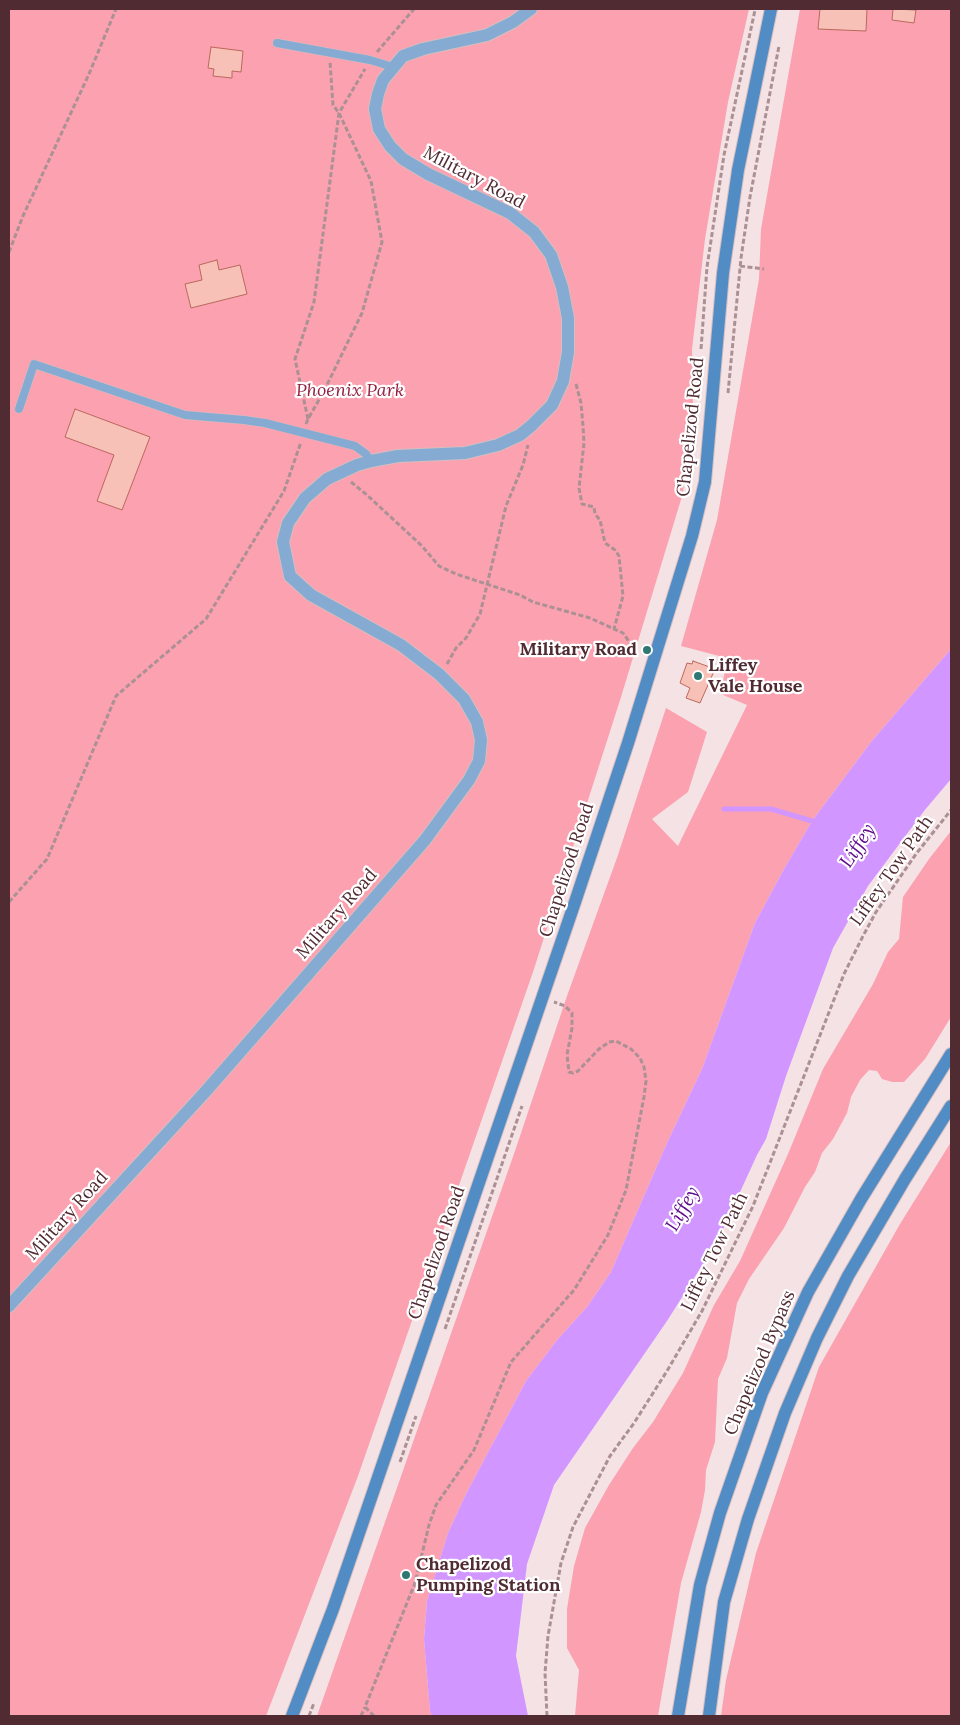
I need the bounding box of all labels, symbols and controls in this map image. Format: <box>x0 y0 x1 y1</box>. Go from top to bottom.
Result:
street label: Military Road <box>419 142 529 214</box>
street label: Chapelizod Road <box>673 356 709 498</box>
park label: Phoenix Park <box>296 380 404 402</box>
place label: Military Road <box>520 639 637 661</box>
marker: Military Road <box>641 644 653 656</box>
place label: Liffey Vale House <box>708 655 803 698</box>
marker: Liffey Vale House <box>692 670 704 682</box>
street label: Chapelizod Road <box>535 800 599 940</box>
street label: Liffey Tow Path <box>846 812 938 930</box>
water label: Liffey <box>835 820 881 872</box>
street label: Military Road <box>292 865 382 963</box>
street label: Military Road <box>21 1167 113 1265</box>
street label: Chapelizod Road <box>404 1183 470 1323</box>
water label: Liffey <box>661 1183 705 1235</box>
street label: Liffey Tow Path <box>677 1189 753 1315</box>
street label: Chapelizod Bypass <box>720 1287 800 1439</box>
place label: Chapelizod Pumping Station <box>416 1554 560 1596</box>
marker: Chapelizod Pumping Station <box>400 1569 412 1581</box>

